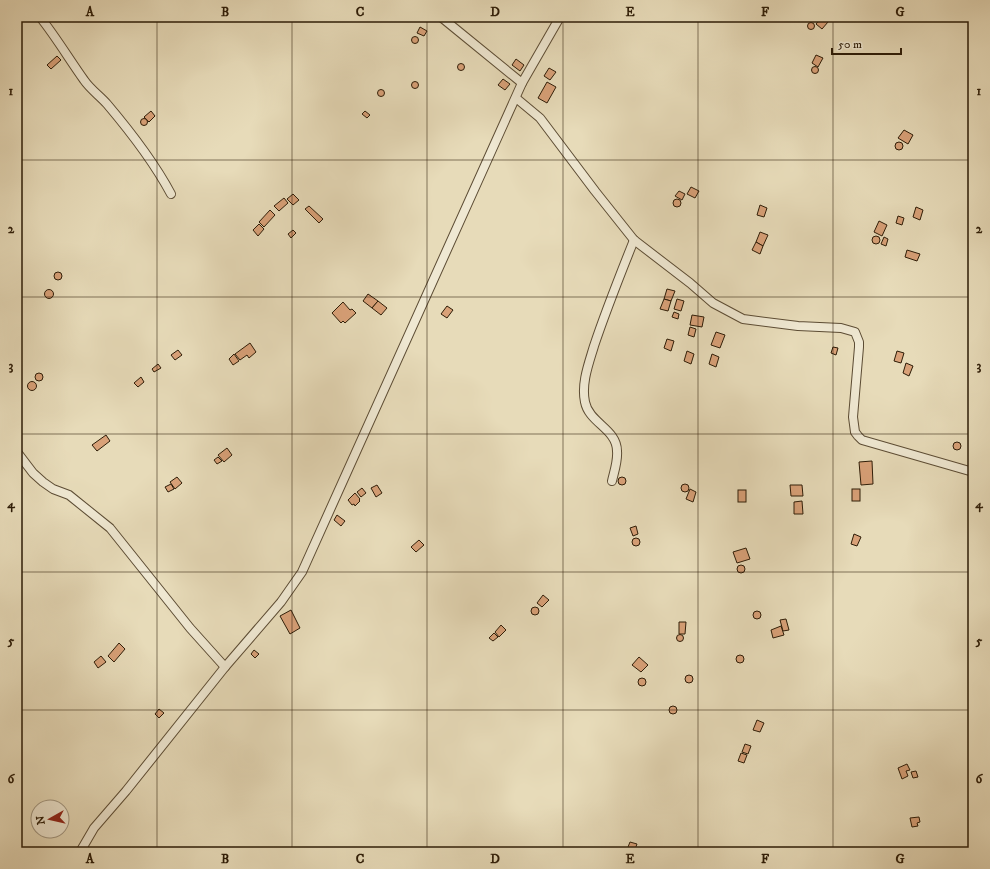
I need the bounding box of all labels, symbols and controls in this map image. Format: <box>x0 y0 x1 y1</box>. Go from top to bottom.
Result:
text: A <box>85 4 95 20</box>
text: B <box>221 4 229 20</box>
text: C <box>356 4 365 20</box>
text: D <box>490 4 500 20</box>
text: E <box>625 4 635 20</box>
text: F <box>761 4 770 20</box>
text: G <box>895 4 905 20</box>
scale bar <box>832 30 901 56</box>
text: 50 m <box>838 37 862 52</box>
text: 1 <box>9 83 14 99</box>
text: 1 <box>977 83 982 99</box>
text: 2 <box>8 221 15 237</box>
text: 2 <box>976 221 983 237</box>
text: 3 <box>9 358 14 374</box>
text: 3 <box>977 358 982 374</box>
text: 4 <box>6 496 15 513</box>
text: 4 <box>974 496 983 513</box>
text: 5 <box>7 633 15 649</box>
text: 5 <box>975 633 983 649</box>
text: 6 <box>8 771 16 787</box>
text: 6 <box>976 771 984 787</box>
north arrow <box>30 799 70 839</box>
text: N <box>34 815 49 826</box>
text: A <box>85 851 95 867</box>
text: B <box>221 851 229 867</box>
text: C <box>356 851 365 867</box>
text: D <box>490 851 500 867</box>
text: E <box>625 851 635 867</box>
text: F <box>761 851 770 867</box>
text: G <box>895 851 905 867</box>

